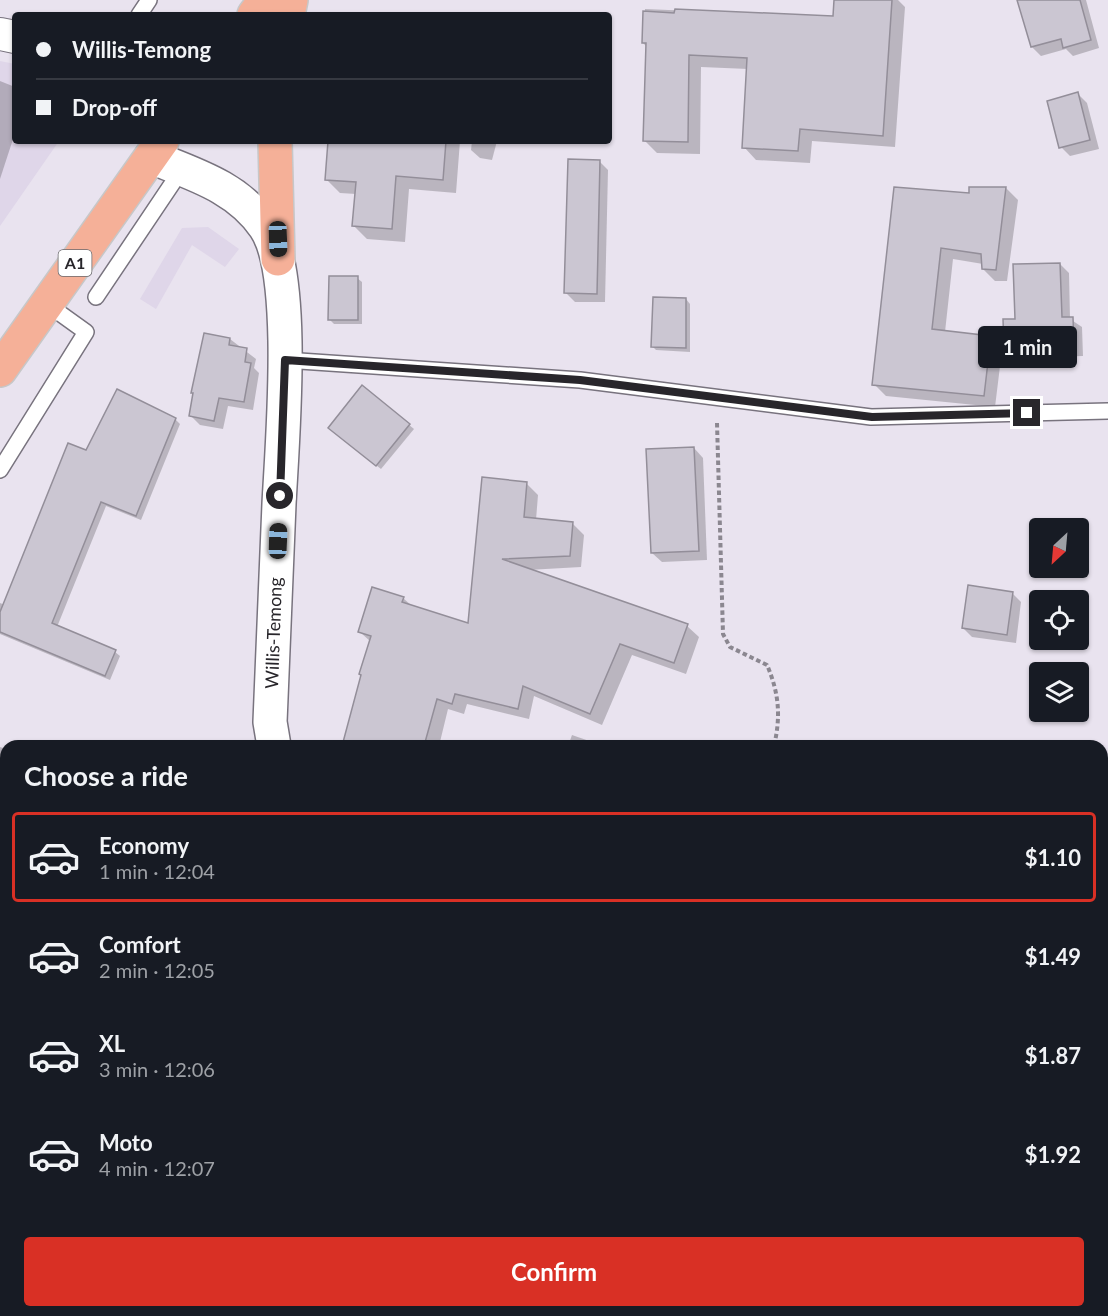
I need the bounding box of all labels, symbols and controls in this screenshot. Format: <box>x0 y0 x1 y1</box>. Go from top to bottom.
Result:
text: Willis-Temong <box>72 36 211 63</box>
text: Drop-off <box>72 94 157 121</box>
car <box>268 221 288 257</box>
road number: A1 <box>58 250 92 276</box>
callout: 1 min <box>978 326 1076 368</box>
text: 1 min <box>1003 335 1052 359</box>
route end <box>1013 399 1040 426</box>
route start <box>266 482 293 509</box>
north arrow <box>1029 518 1089 578</box>
map controls <box>1029 518 1089 722</box>
car <box>268 523 288 559</box>
street label: Willis-Temong <box>260 577 286 689</box>
button: locate <box>1029 590 1089 650</box>
button: layers <box>1029 662 1089 722</box>
text: Choose a ride <box>24 759 188 792</box>
icon: car <box>27 830 81 884</box>
text: Economy <box>99 832 189 859</box>
text: $1.10 <box>1025 844 1081 871</box>
text: 1 min · 12:04 <box>99 859 215 883</box>
icon: car <box>27 929 81 983</box>
text: Comfort <box>99 931 181 958</box>
text: $1.49 <box>1025 943 1081 970</box>
text: 2 min · 12:05 <box>99 958 215 982</box>
icon: car <box>27 1028 81 1082</box>
text: XL <box>99 1030 125 1057</box>
text: $1.87 <box>1025 1042 1081 1069</box>
text: 3 min · 12:06 <box>99 1057 215 1081</box>
icon: car <box>27 1127 81 1181</box>
text: Moto <box>99 1129 153 1156</box>
text: $1.92 <box>1025 1141 1081 1168</box>
text: 4 min · 12:07 <box>99 1156 215 1180</box>
button: Confirm <box>24 1237 1084 1306</box>

